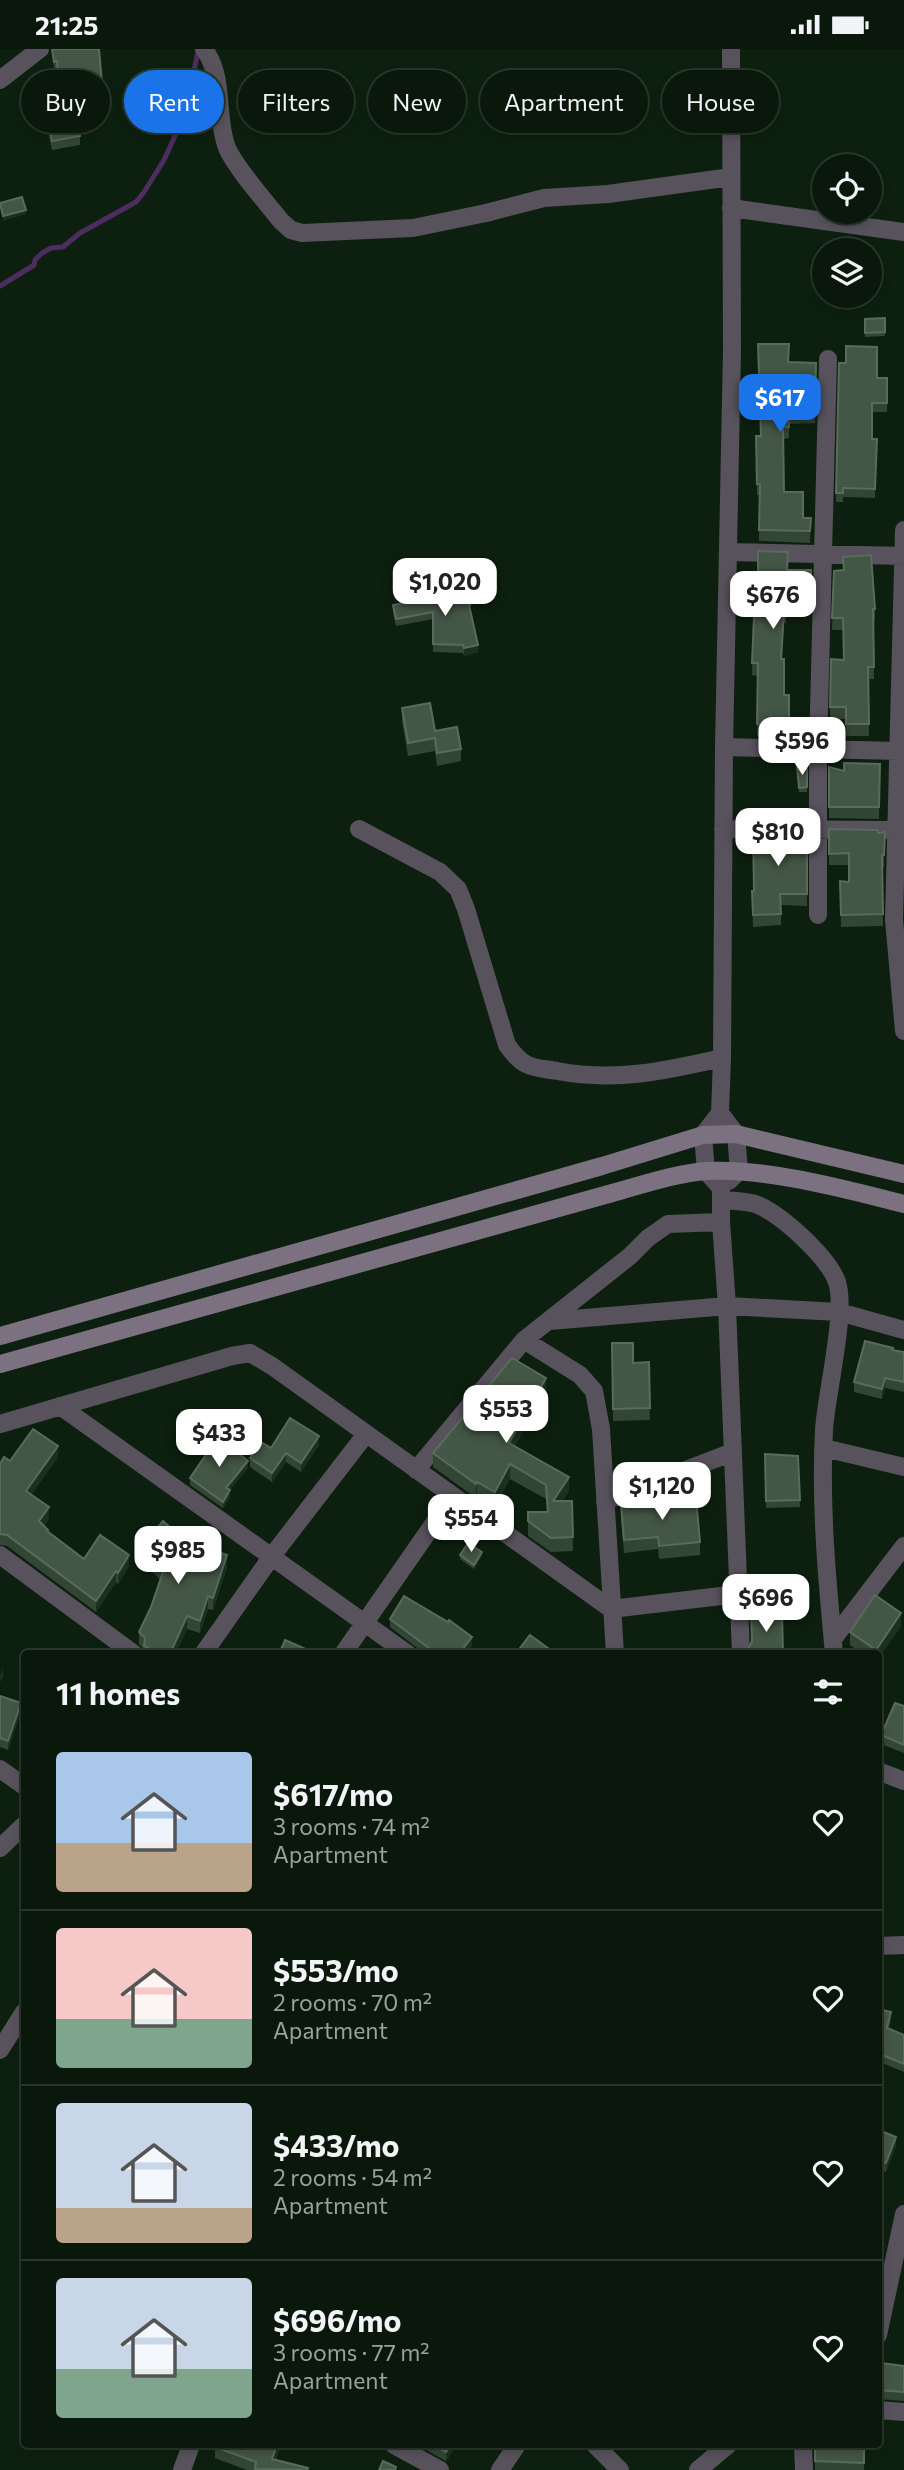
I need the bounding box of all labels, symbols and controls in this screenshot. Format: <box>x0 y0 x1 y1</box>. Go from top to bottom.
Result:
text: 21:25 <box>35 9 98 40</box>
chip: Buy <box>21 70 110 133</box>
chip: Rent <box>124 70 224 133</box>
chip: Filters <box>238 70 354 133</box>
chip: New <box>368 70 466 133</box>
chip: Apartment <box>480 70 648 133</box>
chip: House <box>662 70 779 133</box>
map controls <box>812 154 882 308</box>
button: locate <box>812 154 882 224</box>
button: layers <box>812 238 882 308</box>
pin: $617 <box>739 375 821 434</box>
text: $617 <box>755 383 805 411</box>
pin: $1,020 <box>388 559 502 618</box>
text: $1,020 <box>409 567 481 595</box>
pin: $676 <box>732 571 814 631</box>
text: $676 <box>746 580 800 608</box>
pin: $596 <box>761 717 843 777</box>
text: $596 <box>774 726 830 754</box>
pin: $810 <box>737 809 819 868</box>
text: $810 <box>751 817 805 845</box>
pin: $553 <box>465 1385 547 1445</box>
text: $553 <box>479 1394 533 1422</box>
pin: $433 <box>178 1409 260 1469</box>
text: $433 <box>192 1418 246 1446</box>
pin: $1,120 <box>605 1463 719 1522</box>
text: $1,120 <box>629 1471 695 1499</box>
pin: $554 <box>430 1495 512 1554</box>
text: $554 <box>444 1503 498 1531</box>
pin: $985 <box>137 1527 219 1586</box>
text: $985 <box>150 1535 206 1563</box>
pin: $696 <box>725 1575 807 1634</box>
text: $696 <box>738 1583 794 1611</box>
icon: filters <box>809 1673 847 1711</box>
text: 11 homes <box>56 1674 180 1711</box>
text: $617/mo <box>273 1775 393 1812</box>
icon: home <box>112 1780 196 1864</box>
icon: heart <box>809 1803 847 1841</box>
text: 3 rooms · 74 m² <box>273 1812 430 1840</box>
text: Apartment <box>273 1840 388 1868</box>
text: $553/mo <box>273 1951 399 1988</box>
icon: home <box>112 1956 196 2040</box>
icon: heart <box>809 1979 847 2017</box>
text: 2 rooms · 70 m² <box>273 1988 432 2016</box>
text: Apartment <box>273 2016 388 2044</box>
text: $433/mo <box>273 2126 400 2163</box>
icon: home <box>112 2131 196 2215</box>
icon: heart <box>809 2154 847 2192</box>
text: 2 rooms · 54 m² <box>273 2163 432 2191</box>
text: Apartment <box>273 2191 388 2219</box>
text: $696/mo <box>273 2301 401 2338</box>
icon: home <box>112 2306 196 2390</box>
icon: heart <box>809 2329 847 2367</box>
text: 3 rooms · 77 m² <box>273 2338 430 2366</box>
text: Apartment <box>273 2366 388 2394</box>

